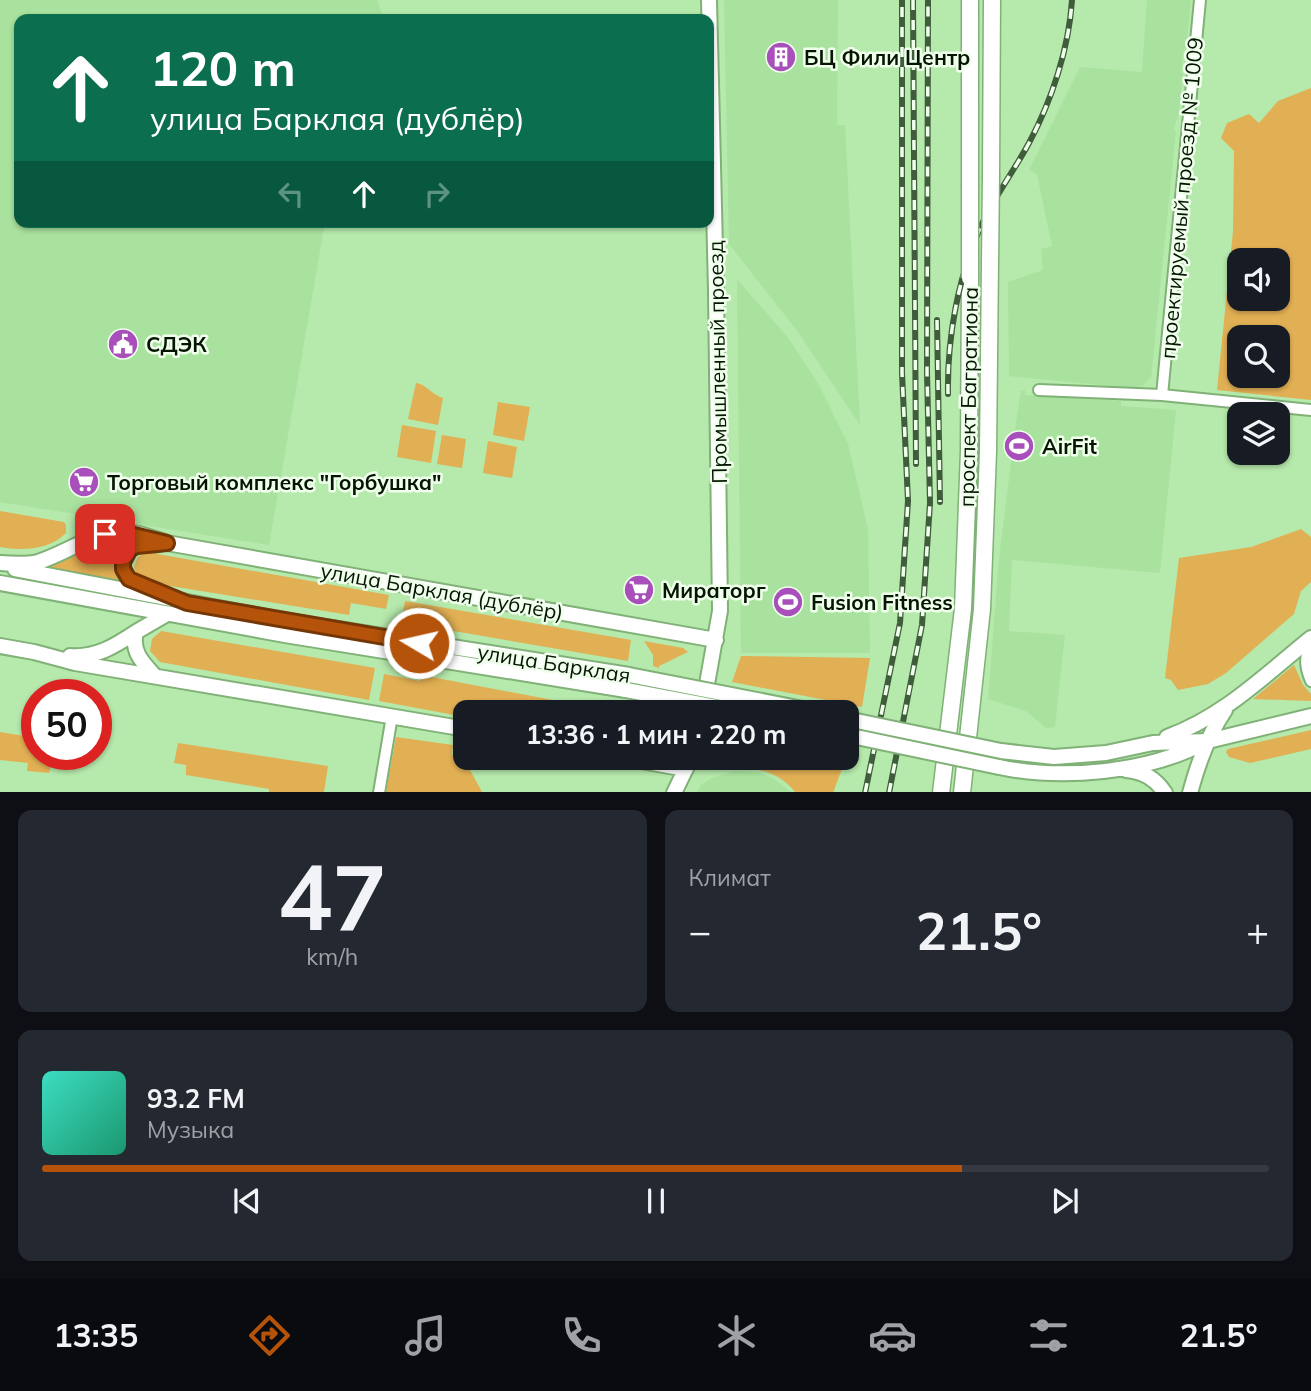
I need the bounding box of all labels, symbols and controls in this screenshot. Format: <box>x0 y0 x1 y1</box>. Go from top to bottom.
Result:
street label: проектируемый проезд № 1009 <box>1154 36 1208 360</box>
text: 120 m <box>150 37 296 98</box>
building icon: БЦ Фили Центр <box>764 40 798 74</box>
icon: ahead <box>35 42 126 133</box>
place label: БЦ Фили Центр <box>804 44 970 70</box>
text: улица Барклая (дублёр) <box>150 98 525 138</box>
icon: left <box>272 175 310 213</box>
icon: ahead <box>345 175 383 213</box>
icon: right <box>418 175 456 213</box>
street label: Промышленный проезд <box>702 240 732 484</box>
map controls <box>1227 248 1290 465</box>
button: sound <box>1227 248 1290 311</box>
street label: проспект Багратиона <box>953 287 983 507</box>
button: search <box>1227 325 1290 388</box>
public building icon: СДЭК <box>106 327 140 361</box>
place label: СДЭК <box>146 331 207 357</box>
button: layers <box>1227 402 1290 465</box>
sports icon: AirFit <box>1002 429 1036 463</box>
place label: AirFit <box>1042 433 1097 459</box>
supermarket icon: Торговый комплекс "Горбушка" <box>67 465 101 499</box>
place label: Торговый комплекс "Горбушка" <box>107 469 442 495</box>
pin <box>75 504 135 564</box>
icon: arrive <box>86 515 124 553</box>
street label: улица Барклая (дублёр) <box>319 557 565 625</box>
supermarket icon: Мираторг <box>622 573 656 607</box>
place label: Мираторг <box>662 577 766 603</box>
sports icon: Fusion Fitness <box>771 585 805 619</box>
place label: Fusion Fitness <box>811 589 953 615</box>
position arrow <box>382 606 456 680</box>
street label: улица Барклая <box>476 638 632 688</box>
speed limit sign: 50 <box>21 679 112 770</box>
text: 13:36 · 1 мин · 220 m <box>526 718 786 751</box>
text: 47 <box>278 839 387 953</box>
text: Климат <box>689 863 771 892</box>
text: 21.5° <box>916 898 1042 963</box>
text: − <box>689 907 711 955</box>
text: + <box>1246 907 1269 955</box>
text: km/h <box>306 942 358 971</box>
text: 93.2 FM <box>147 1082 245 1115</box>
text: Музыка <box>147 1115 234 1144</box>
icon: previous <box>228 1182 266 1220</box>
icon: pause <box>637 1182 675 1220</box>
icon: next <box>1046 1182 1084 1220</box>
icon: directions <box>245 1311 294 1360</box>
icon: music <box>401 1311 450 1360</box>
icon: phone <box>557 1311 606 1360</box>
icon: climate <box>712 1311 761 1360</box>
icon: car <box>868 1311 917 1360</box>
icon: filters <box>1024 1311 1073 1360</box>
text: 13:35 <box>53 1315 138 1355</box>
text: 21.5° <box>1180 1315 1258 1355</box>

